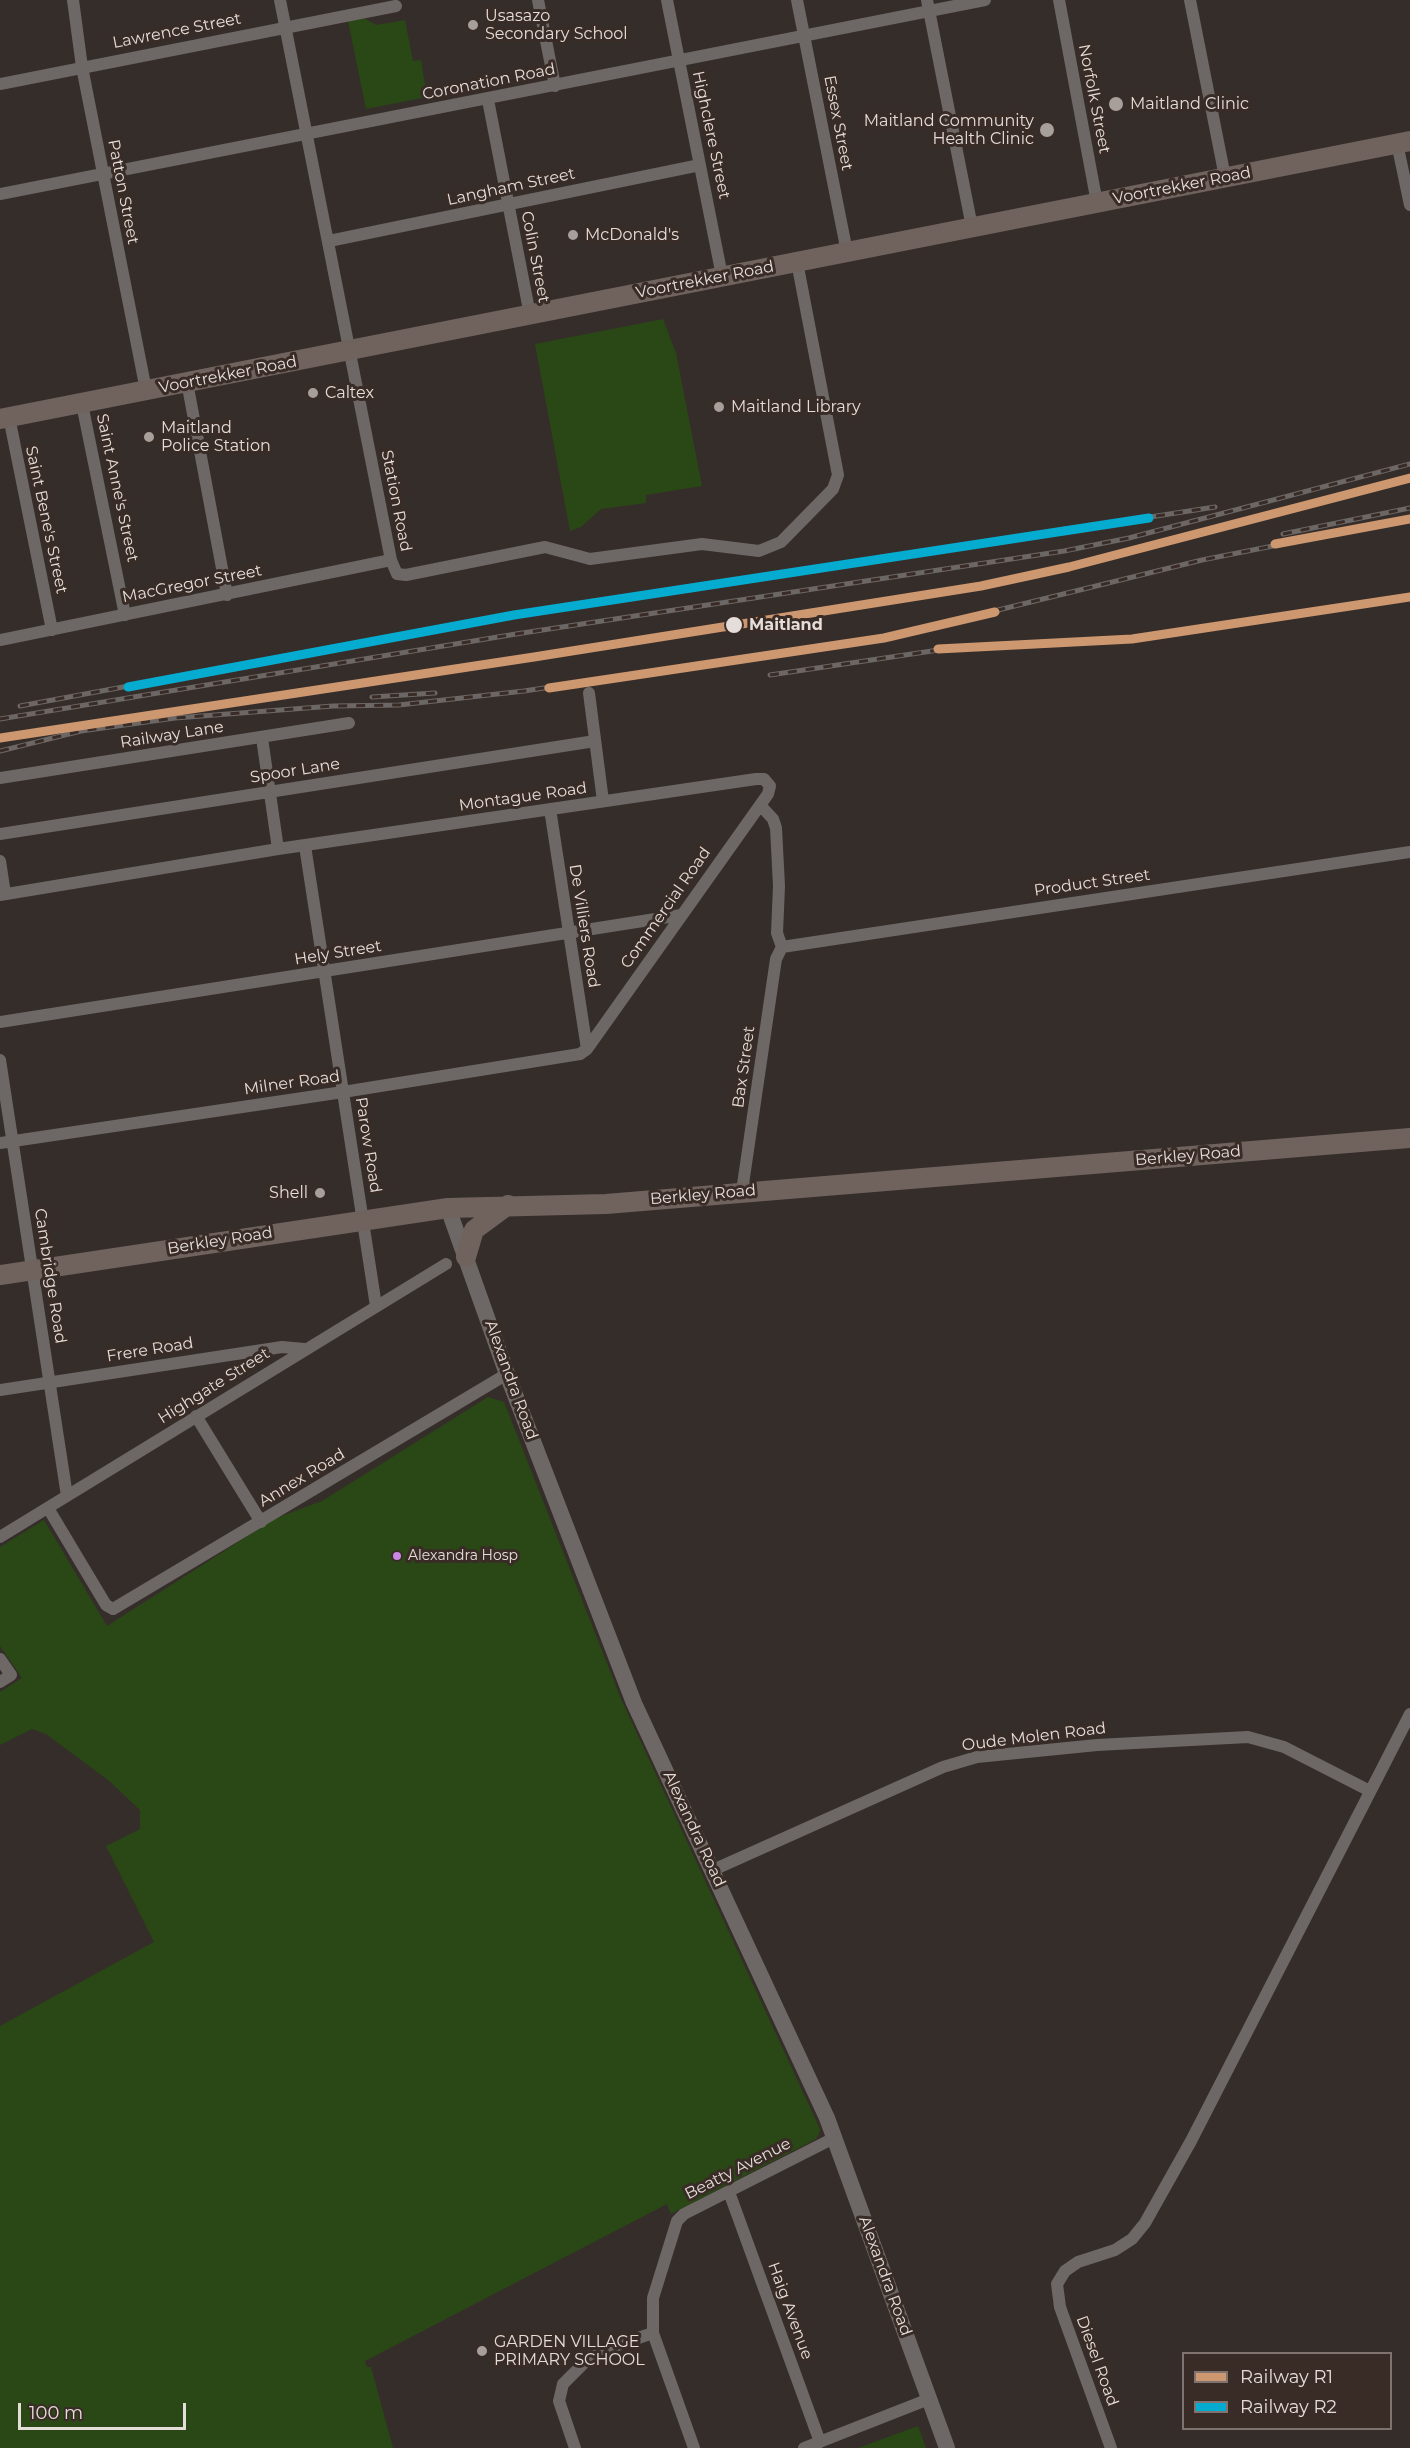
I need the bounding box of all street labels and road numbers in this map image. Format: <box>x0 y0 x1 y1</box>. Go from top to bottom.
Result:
street label: Lawrence Street <box>111 9 243 53</box>
street label: Norfolk Street <box>1074 43 1114 155</box>
street label: Coronation Road <box>421 60 557 104</box>
street label: Highclere Street <box>688 69 734 201</box>
street label: Essex Street <box>819 74 857 172</box>
street label: Patton Street <box>103 138 143 246</box>
street label: Voortrekker Road <box>1111 163 1253 209</box>
street label: Langham Street <box>445 164 577 210</box>
street label: Colin Street <box>517 210 553 304</box>
street label: Voortrekker Road <box>634 257 776 303</box>
street label: Voortrekker Road <box>157 352 299 398</box>
street label: Saint Anne's Street <box>92 412 142 564</box>
street label: Saint Bene's Street <box>21 444 71 596</box>
street label: Station Road <box>377 449 415 553</box>
street label: MacGregor Street <box>120 561 264 607</box>
street label: Railway Lane <box>119 717 225 753</box>
street label: Spoor Lane <box>249 754 341 788</box>
street label: Montague Road <box>458 779 588 815</box>
street label: Commercial Road <box>617 844 715 972</box>
street label: De Villiers Road <box>565 863 603 989</box>
street label: Product Street <box>1033 865 1151 901</box>
street label: Hely Street <box>293 937 383 969</box>
street label: Bax Street <box>729 1025 759 1109</box>
street label: Milner Road <box>243 1067 341 1099</box>
street label: Parow Road <box>351 1096 385 1194</box>
street label: Berkley Road <box>1134 1142 1242 1170</box>
street label: Berkley Road <box>649 1181 757 1209</box>
street label: Cambridge Road <box>30 1207 70 1345</box>
street label: Berkley Road <box>166 1223 274 1259</box>
street label: Alexandra Road <box>480 1318 542 1442</box>
street label: Frere Road <box>105 1334 195 1366</box>
street label: Highgate Street <box>155 1344 273 1428</box>
street label: Annex Road <box>255 1445 349 1511</box>
street label: Oude Molen Road <box>961 1719 1107 1755</box>
street label: Alexandra Road <box>659 1768 729 1890</box>
street label: Beatty Avenue <box>682 2134 794 2204</box>
street label: Alexandra Road <box>854 2214 916 2338</box>
street label: Haig Avenue <box>763 2260 817 2362</box>
street label: Diesel Road <box>1072 2313 1122 2409</box>

